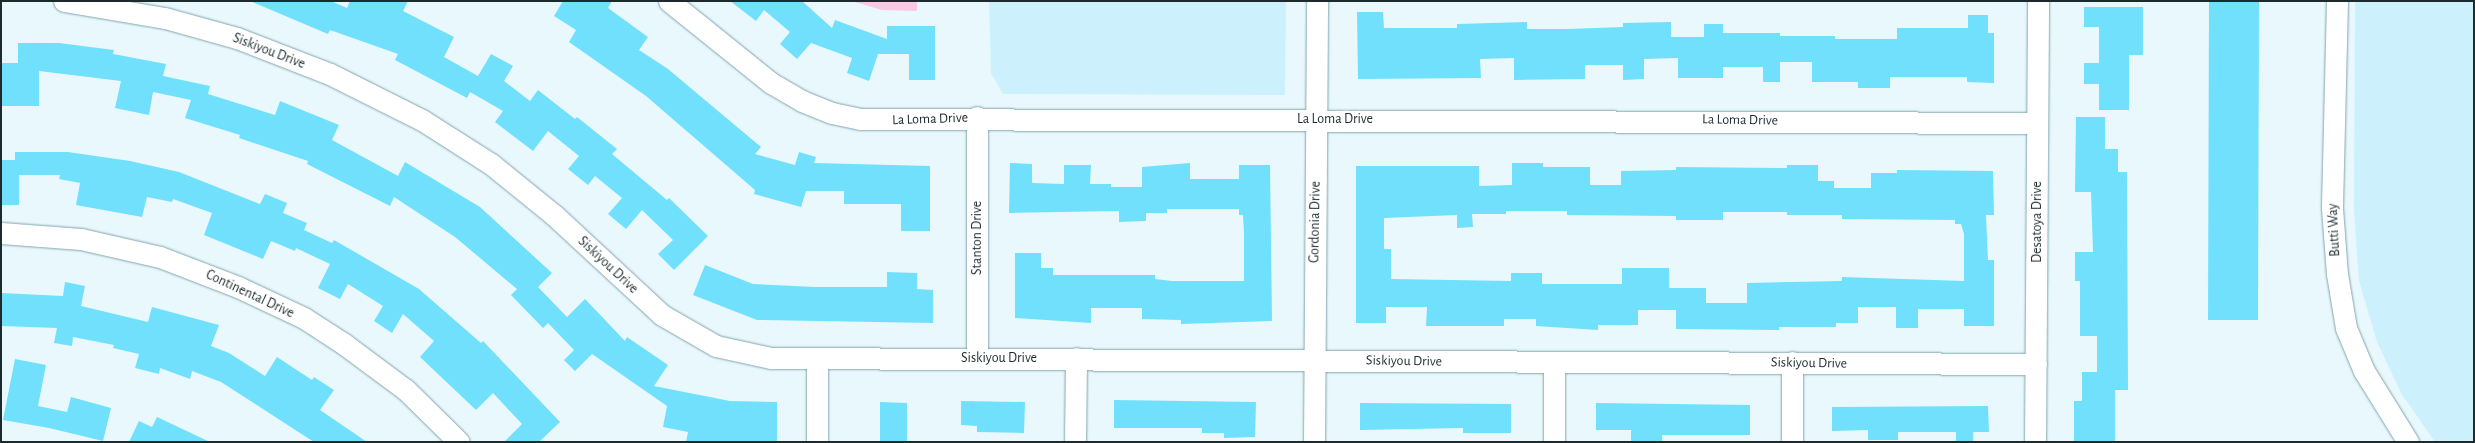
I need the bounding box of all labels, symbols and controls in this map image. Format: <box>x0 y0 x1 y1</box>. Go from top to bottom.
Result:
street label: Siskiyou Drive <box>230 30 308 72</box>
street label: La Loma Drive <box>892 109 968 129</box>
street label: La Loma Drive <box>1297 111 1373 127</box>
street label: La Loma Drive <box>1702 111 1778 129</box>
street label: Gordonia Drive <box>1306 181 1324 263</box>
street label: Desatoya Drive <box>2029 181 2045 263</box>
street label: Stanton Drive <box>969 201 985 275</box>
street label: Butti Way <box>2324 203 2344 257</box>
street label: Siskiyou Drive <box>574 233 642 297</box>
street label: Continental Drive <box>203 266 297 322</box>
street label: Siskiyou Drive <box>961 350 1037 366</box>
street label: Siskiyou Drive <box>1366 352 1442 370</box>
street label: Siskiyou Drive <box>1771 354 1847 372</box>

